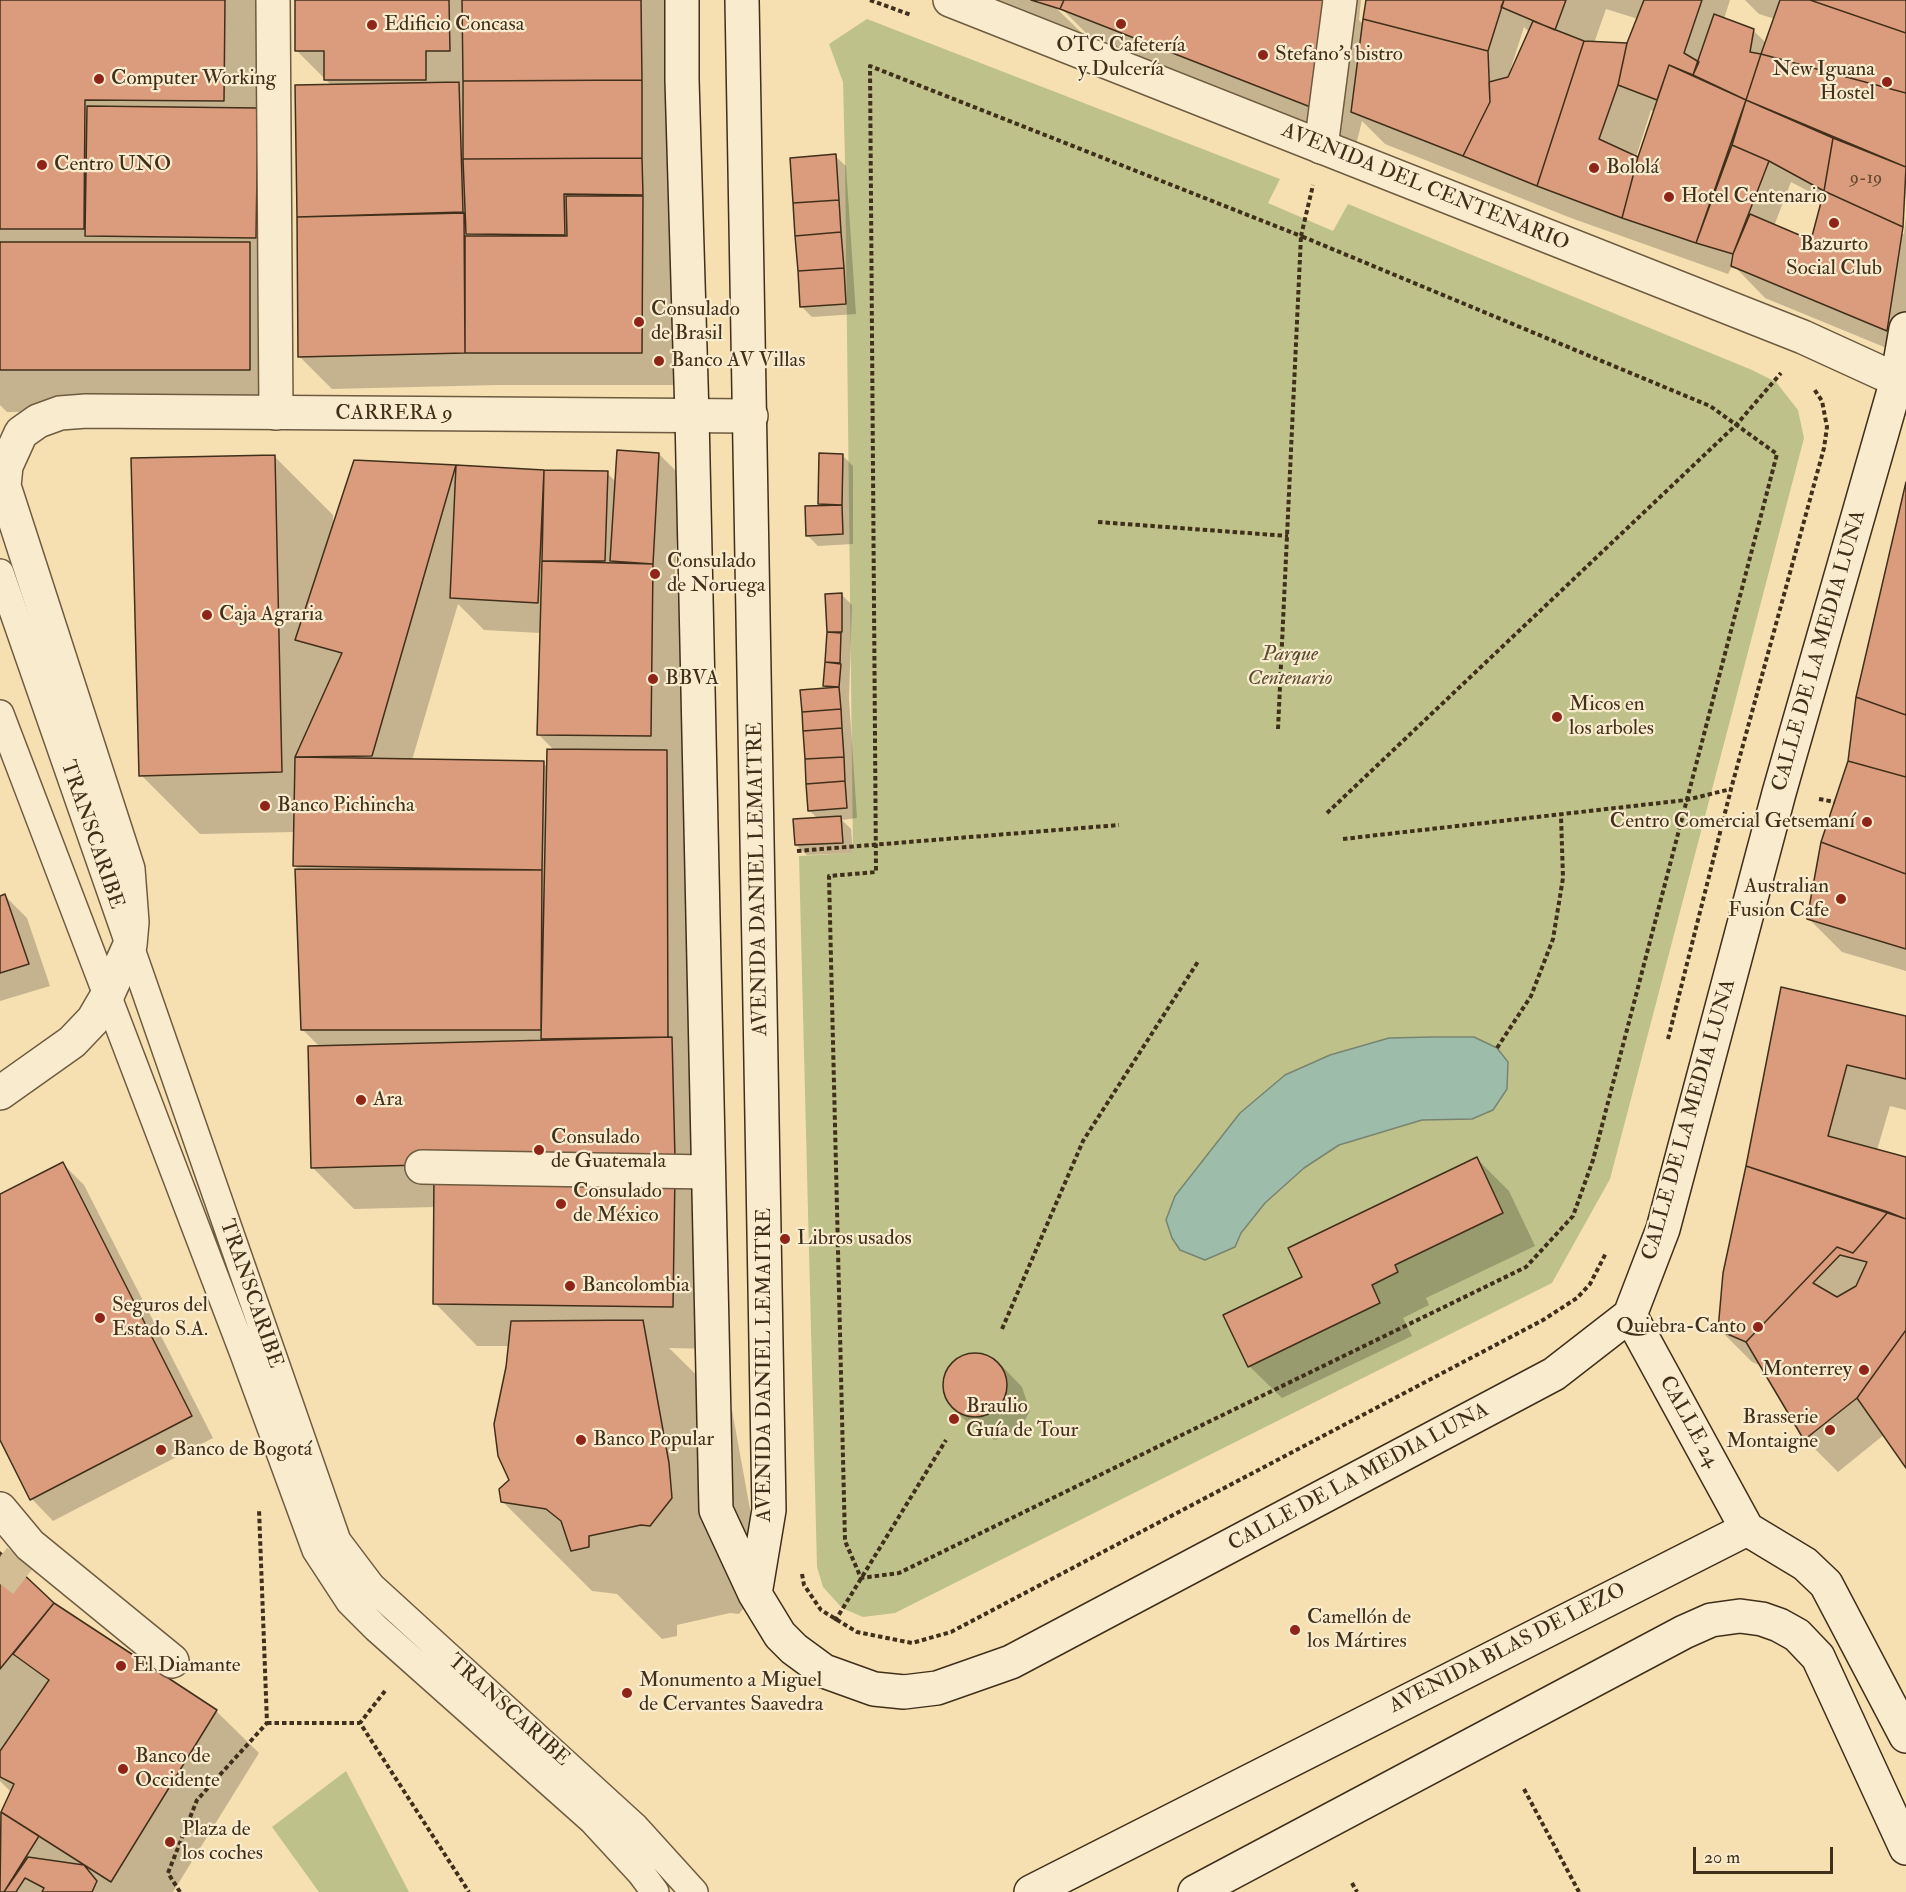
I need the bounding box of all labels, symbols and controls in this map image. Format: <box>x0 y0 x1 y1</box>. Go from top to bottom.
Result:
place label: Edificio Concasa <box>384 12 524 38</box>
marker: OTC Cafetería y Dulcería <box>1114 17 1128 31</box>
marker: Edificio Concasa <box>365 18 379 32</box>
place label: OTC Cafetería y Dulcería <box>1056 33 1186 83</box>
place label: Stefano's bistro <box>1275 42 1403 68</box>
marker: Stefano's bistro <box>1256 48 1270 62</box>
place label: New Iguana Hostel <box>1773 57 1875 107</box>
place label: Computer Working <box>111 66 276 92</box>
marker: Computer Working <box>92 72 106 86</box>
marker: New Iguana Hostel <box>1880 75 1894 89</box>
street label: AVENIDA DEL CENTENARIO <box>1278 119 1572 257</box>
place label: Centro UNO <box>54 152 171 178</box>
place label: Bololá <box>1606 155 1659 181</box>
marker: Centro UNO <box>35 158 49 172</box>
marker: Bololá <box>1587 161 1601 175</box>
house number: 9-19 <box>1850 168 1882 190</box>
place label: Hotel Centenario <box>1681 184 1827 210</box>
marker: Hotel Centenario <box>1662 190 1676 204</box>
marker: Bazurto Social Club <box>1827 216 1841 230</box>
place label: Bazurto Social Club <box>1786 232 1882 282</box>
place label: Consulado de Brasil <box>651 297 740 347</box>
marker: Consulado de Brasil <box>632 315 646 329</box>
place label: Banco AV Villas <box>671 348 805 374</box>
marker: Banco AV Villas <box>652 354 666 368</box>
street label: CARRERA 9 <box>335 401 453 427</box>
street label: CALLE DE LA MEDIA LUNA <box>1768 507 1872 795</box>
place label: Consulado de Noruega <box>667 549 765 599</box>
marker: Consulado de Noruega <box>648 567 662 581</box>
place label: Caja Agraria <box>219 602 323 628</box>
marker: Caja Agraria <box>200 608 214 622</box>
park label: Parque Centenario <box>1248 642 1332 692</box>
place label: BBVA <box>665 666 719 692</box>
marker: BBVA <box>646 672 660 686</box>
place label: Micos en los arboles <box>1569 692 1654 742</box>
marker: Micos en los arboles <box>1550 710 1564 724</box>
street label: AVENIDA DANIEL LEMAITRE <box>744 722 774 1036</box>
street label: TRANSCARIBE <box>54 757 128 913</box>
place label: Banco Pichincha <box>277 793 415 819</box>
marker: Banco Pichincha <box>258 799 272 813</box>
place label: Centro Comercial Getsemaní <box>1610 809 1855 835</box>
marker: Centro Comercial Getsemaní <box>1860 815 1874 829</box>
place label: Australian Fusion Cafe <box>1728 874 1829 924</box>
marker: Australian Fusion Cafe <box>1834 892 1848 906</box>
street label: CALLE DE LA MEDIA LUNA <box>1638 976 1742 1264</box>
place label: Ara <box>373 1087 403 1113</box>
marker: Ara <box>354 1093 368 1107</box>
place label: Consulado de Guatemala <box>551 1125 666 1175</box>
marker: Consulado de Guatemala <box>532 1143 546 1157</box>
place label: Consulado de México <box>573 1179 662 1229</box>
marker: Consulado de México <box>554 1197 568 1211</box>
street label: AVENIDA DANIEL LEMAITRE <box>752 1208 778 1522</box>
street label: TRANSCARIBE <box>213 1216 287 1372</box>
place label: Libros usados <box>797 1226 912 1252</box>
marker: Libros usados <box>778 1232 792 1246</box>
place label: Bancolombia <box>582 1273 690 1299</box>
marker: Bancolombia <box>563 1279 577 1293</box>
place label: Seguros del Estado S.A. <box>112 1293 208 1343</box>
marker: Seguros del Estado S.A. <box>93 1311 107 1325</box>
place label: Quiebra-Canto <box>1616 1314 1746 1340</box>
marker: Quiebra-Canto <box>1751 1320 1765 1334</box>
place label: Monterrey <box>1762 1357 1852 1383</box>
marker: Monterrey <box>1857 1363 1871 1377</box>
street label: CALLE 24 <box>1653 1372 1723 1472</box>
place label: Braulio Guía de Tour <box>966 1394 1078 1444</box>
street label: CALLE DE LA MEDIA LUNA <box>1224 1398 1494 1558</box>
place label: Brasserie Montaigne <box>1726 1405 1818 1455</box>
marker: Braulio Guía de Tour <box>947 1412 961 1426</box>
marker: Brasserie Montaigne <box>1823 1423 1837 1437</box>
place label: Banco Popular <box>593 1427 714 1453</box>
marker: Banco Popular <box>574 1433 588 1447</box>
place label: Banco de Bogotá <box>173 1437 312 1463</box>
marker: Banco de Bogotá <box>154 1443 168 1457</box>
street label: AVENIDA BLAS DE LEZO <box>1385 1578 1631 1720</box>
place label: Camellón de los Mártires <box>1307 1605 1411 1655</box>
marker: Camellón de los Mártires <box>1288 1623 1302 1637</box>
street label: TRANSCARIBE <box>442 1650 574 1772</box>
place label: El Diamante <box>133 1653 240 1679</box>
marker: El Diamante <box>114 1659 128 1673</box>
place label: Monumento a Miguel de Cervantes Saavedra <box>639 1668 823 1718</box>
marker: Monumento a Miguel de Cervantes Saavedra <box>620 1686 634 1700</box>
place label: Banco de Occidente <box>135 1744 220 1794</box>
marker: Banco de Occidente <box>116 1762 130 1776</box>
place label: Plaza de los coches <box>182 1817 263 1867</box>
marker: Plaza de los coches <box>163 1835 177 1849</box>
scale bar <box>1696 1835 1836 1873</box>
text: 20 m <box>1704 1846 1740 1869</box>

